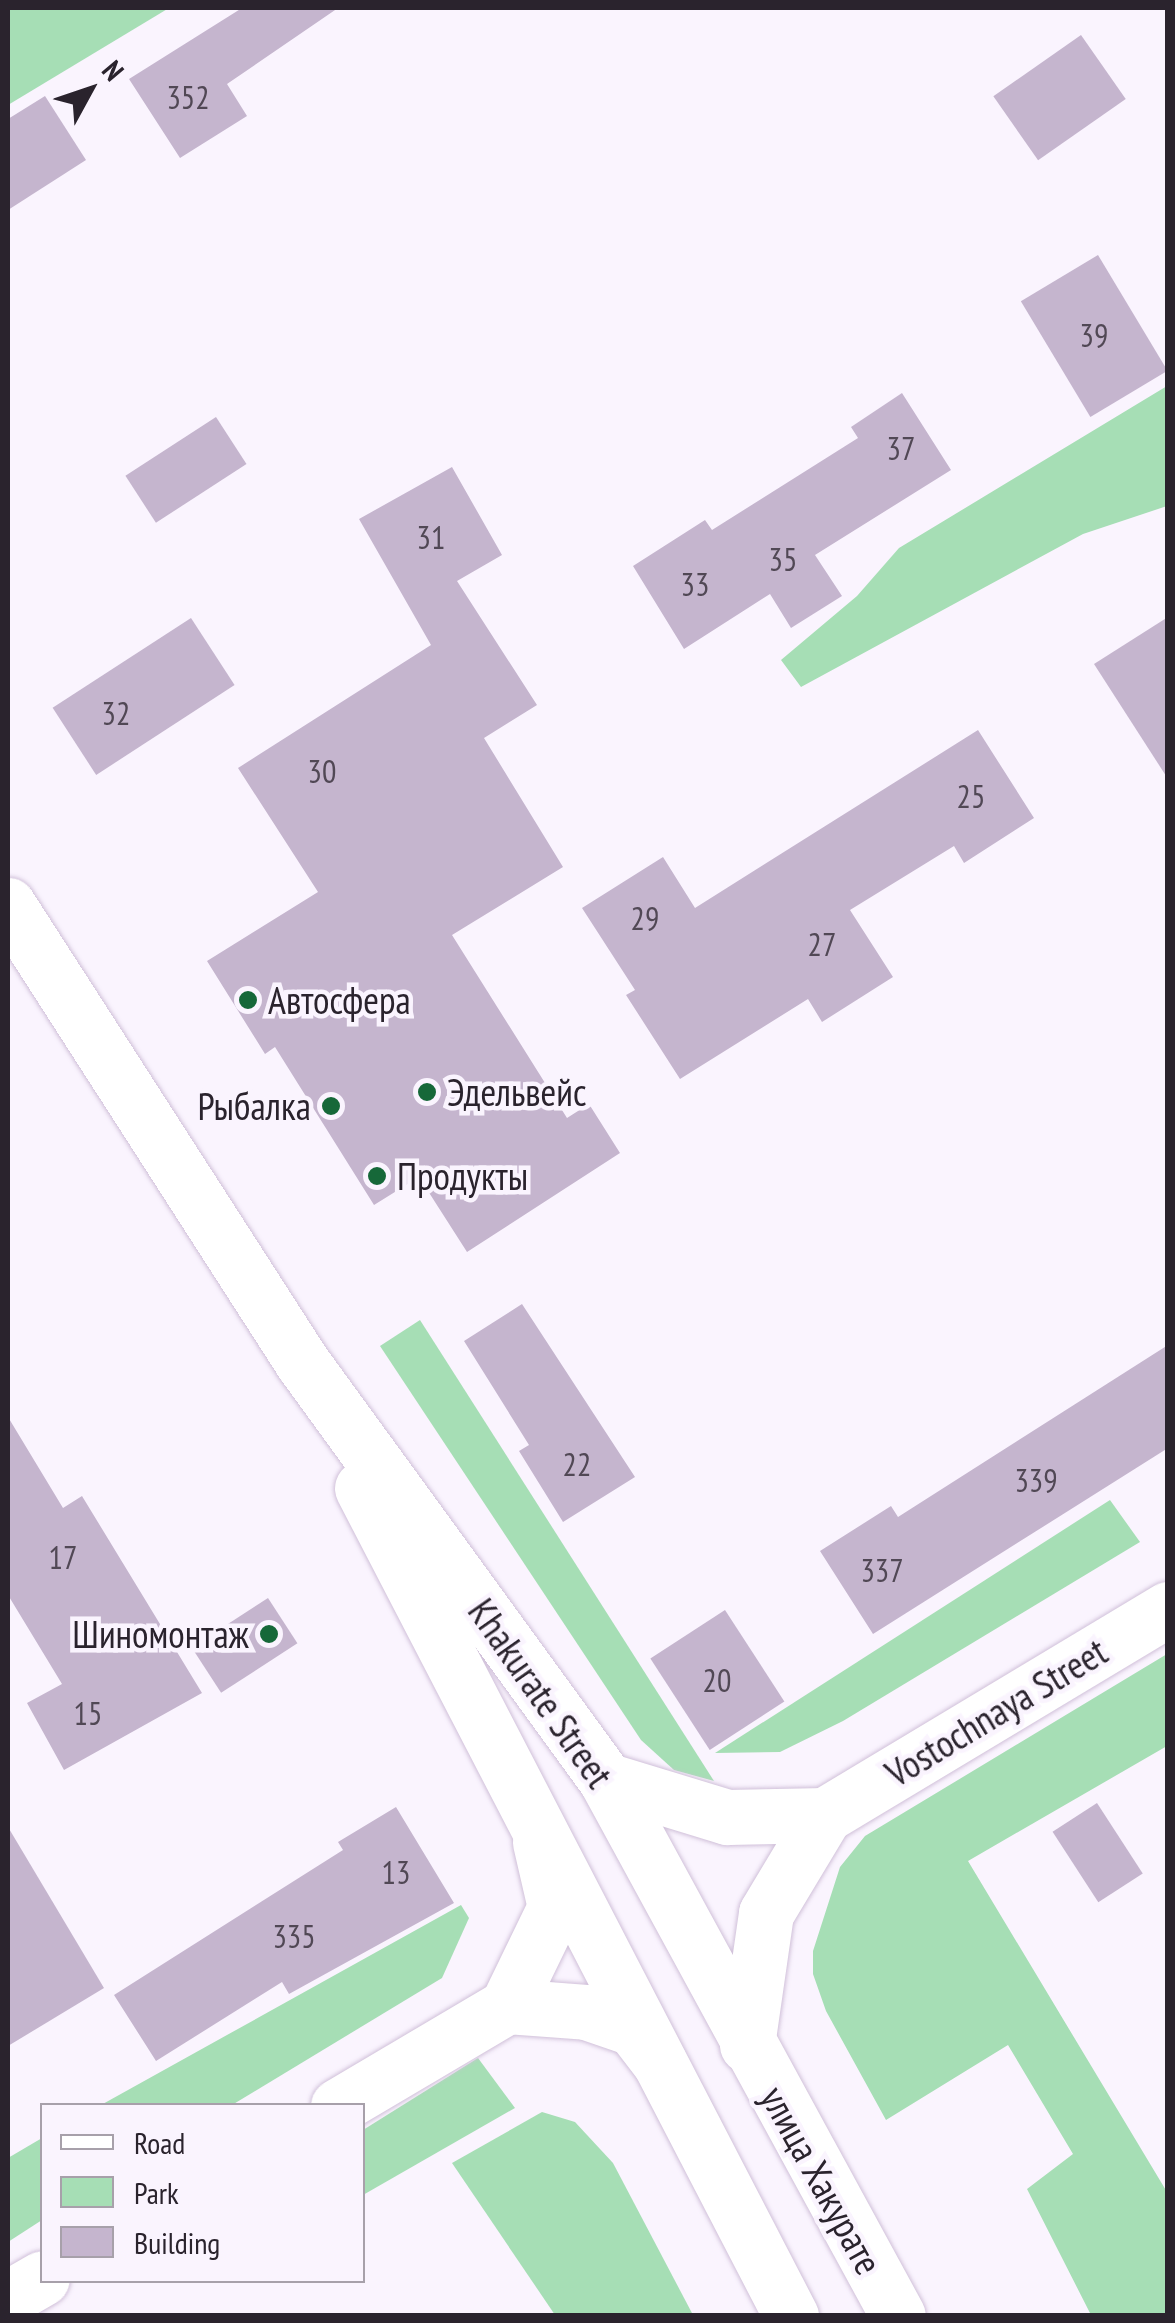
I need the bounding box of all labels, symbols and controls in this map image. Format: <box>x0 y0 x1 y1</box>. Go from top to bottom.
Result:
north arrow <box>40 40 140 140</box>
text: N <box>94 53 132 88</box>
house number: 352 <box>166 78 210 116</box>
house number: 39 <box>1080 316 1108 354</box>
house number: 37 <box>887 429 915 467</box>
house number: 31 <box>417 518 445 556</box>
house number: 35 <box>769 540 797 578</box>
house number: 33 <box>681 565 709 603</box>
house number: 32 <box>102 694 130 732</box>
house number: 30 <box>308 752 336 790</box>
house number: 25 <box>957 777 985 815</box>
house number: 29 <box>631 899 659 937</box>
house number: 27 <box>808 925 836 963</box>
place label: Автосфера <box>268 977 411 1023</box>
marker: Автосфера <box>237 989 259 1011</box>
place label: Эдельвейс <box>447 1069 586 1115</box>
marker: Эдельвейс <box>416 1081 438 1103</box>
place label: Рыбалка <box>197 1083 311 1129</box>
marker: Рыбалка <box>320 1095 342 1117</box>
place label: Продукты <box>397 1153 528 1199</box>
marker: Продукты <box>366 1165 388 1187</box>
house number: 22 <box>563 1445 591 1483</box>
house number: 339 <box>1014 1461 1058 1499</box>
house number: 17 <box>49 1538 77 1576</box>
house number: 337 <box>860 1551 904 1589</box>
street label: Khakurate Street <box>459 1590 623 1796</box>
place label: Шиномонтаж <box>72 1611 249 1657</box>
marker: Шиномонтаж <box>258 1623 280 1645</box>
street label: Vostochnaya Street <box>877 1628 1115 1796</box>
house number: 20 <box>703 1661 731 1699</box>
house number: 15 <box>74 1694 102 1732</box>
house number: 13 <box>382 1853 410 1891</box>
house number: 335 <box>272 1917 316 1955</box>
street label: улица Хакурате <box>752 2078 892 2282</box>
legend <box>40 2103 365 2283</box>
text: Road <box>134 2123 185 2162</box>
text: Park <box>134 2173 179 2212</box>
text: Building <box>134 2223 220 2262</box>

